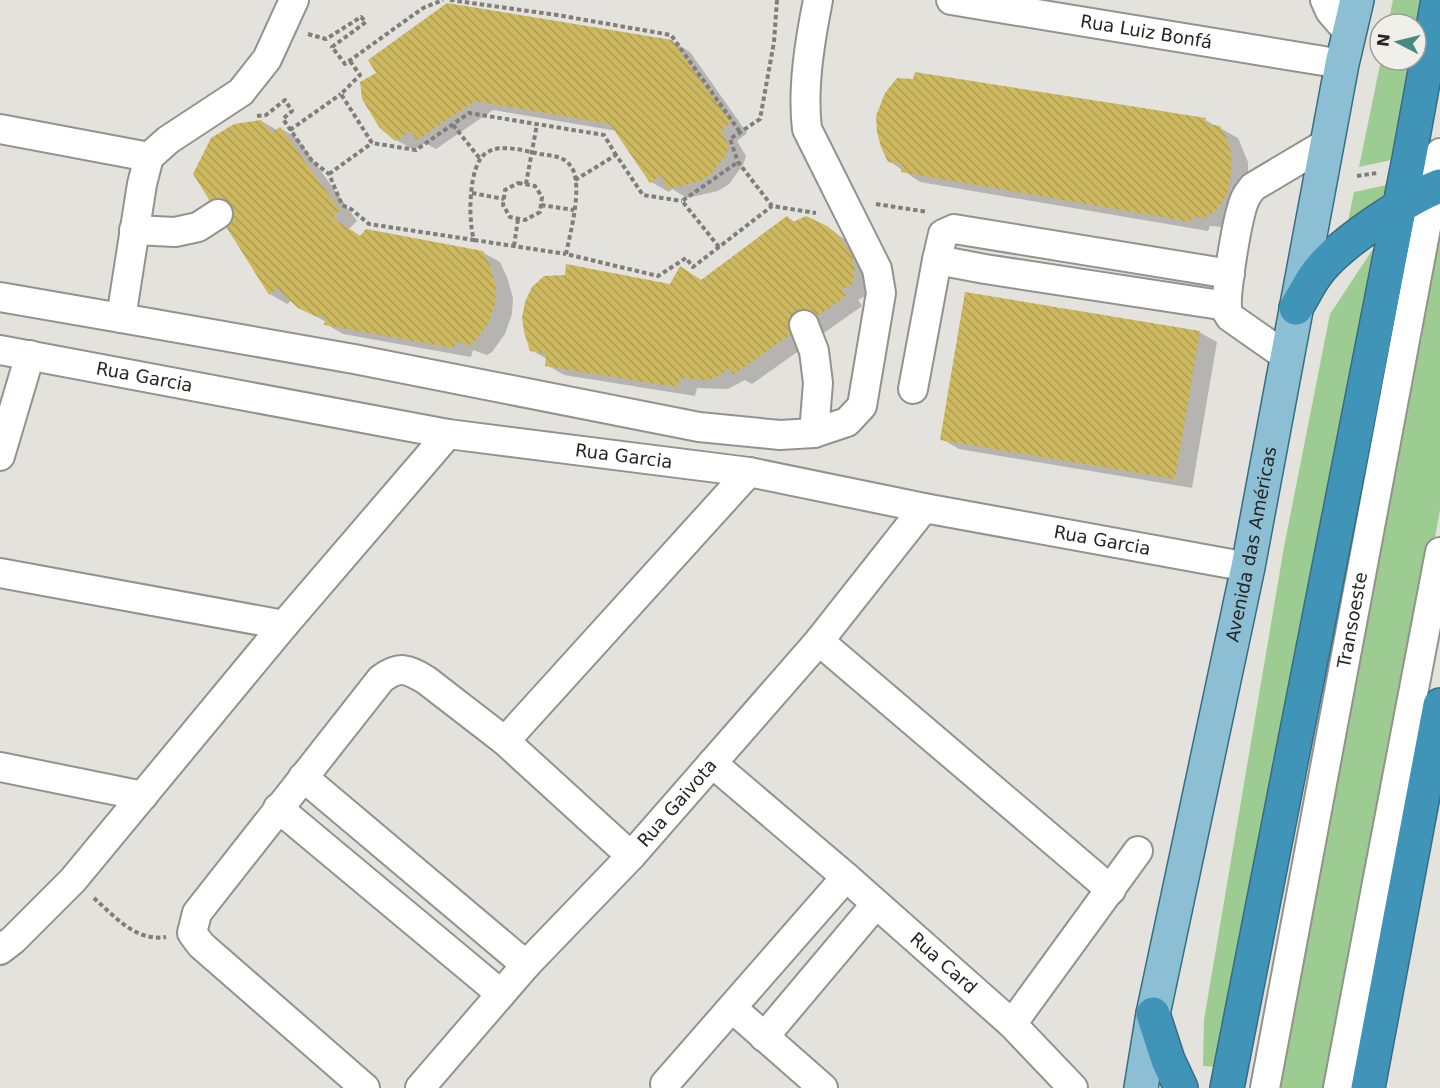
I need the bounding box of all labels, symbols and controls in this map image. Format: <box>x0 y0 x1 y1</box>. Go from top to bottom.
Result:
street label: Rua Luiz Bonfá <box>1079 10 1214 53</box>
north arrow <box>1368 12 1428 72</box>
text: N <box>1373 32 1394 48</box>
street label: Rua Garcia <box>95 357 195 396</box>
street label: Rua Garcia <box>574 439 674 472</box>
street label: Avenida das Américas <box>1221 445 1280 644</box>
street label: Rua Garcia <box>1052 521 1152 559</box>
street label: Transoeste <box>1333 570 1371 671</box>
street label: Rua Gaivota <box>633 755 721 851</box>
street label: Rua Card <box>906 928 981 998</box>

